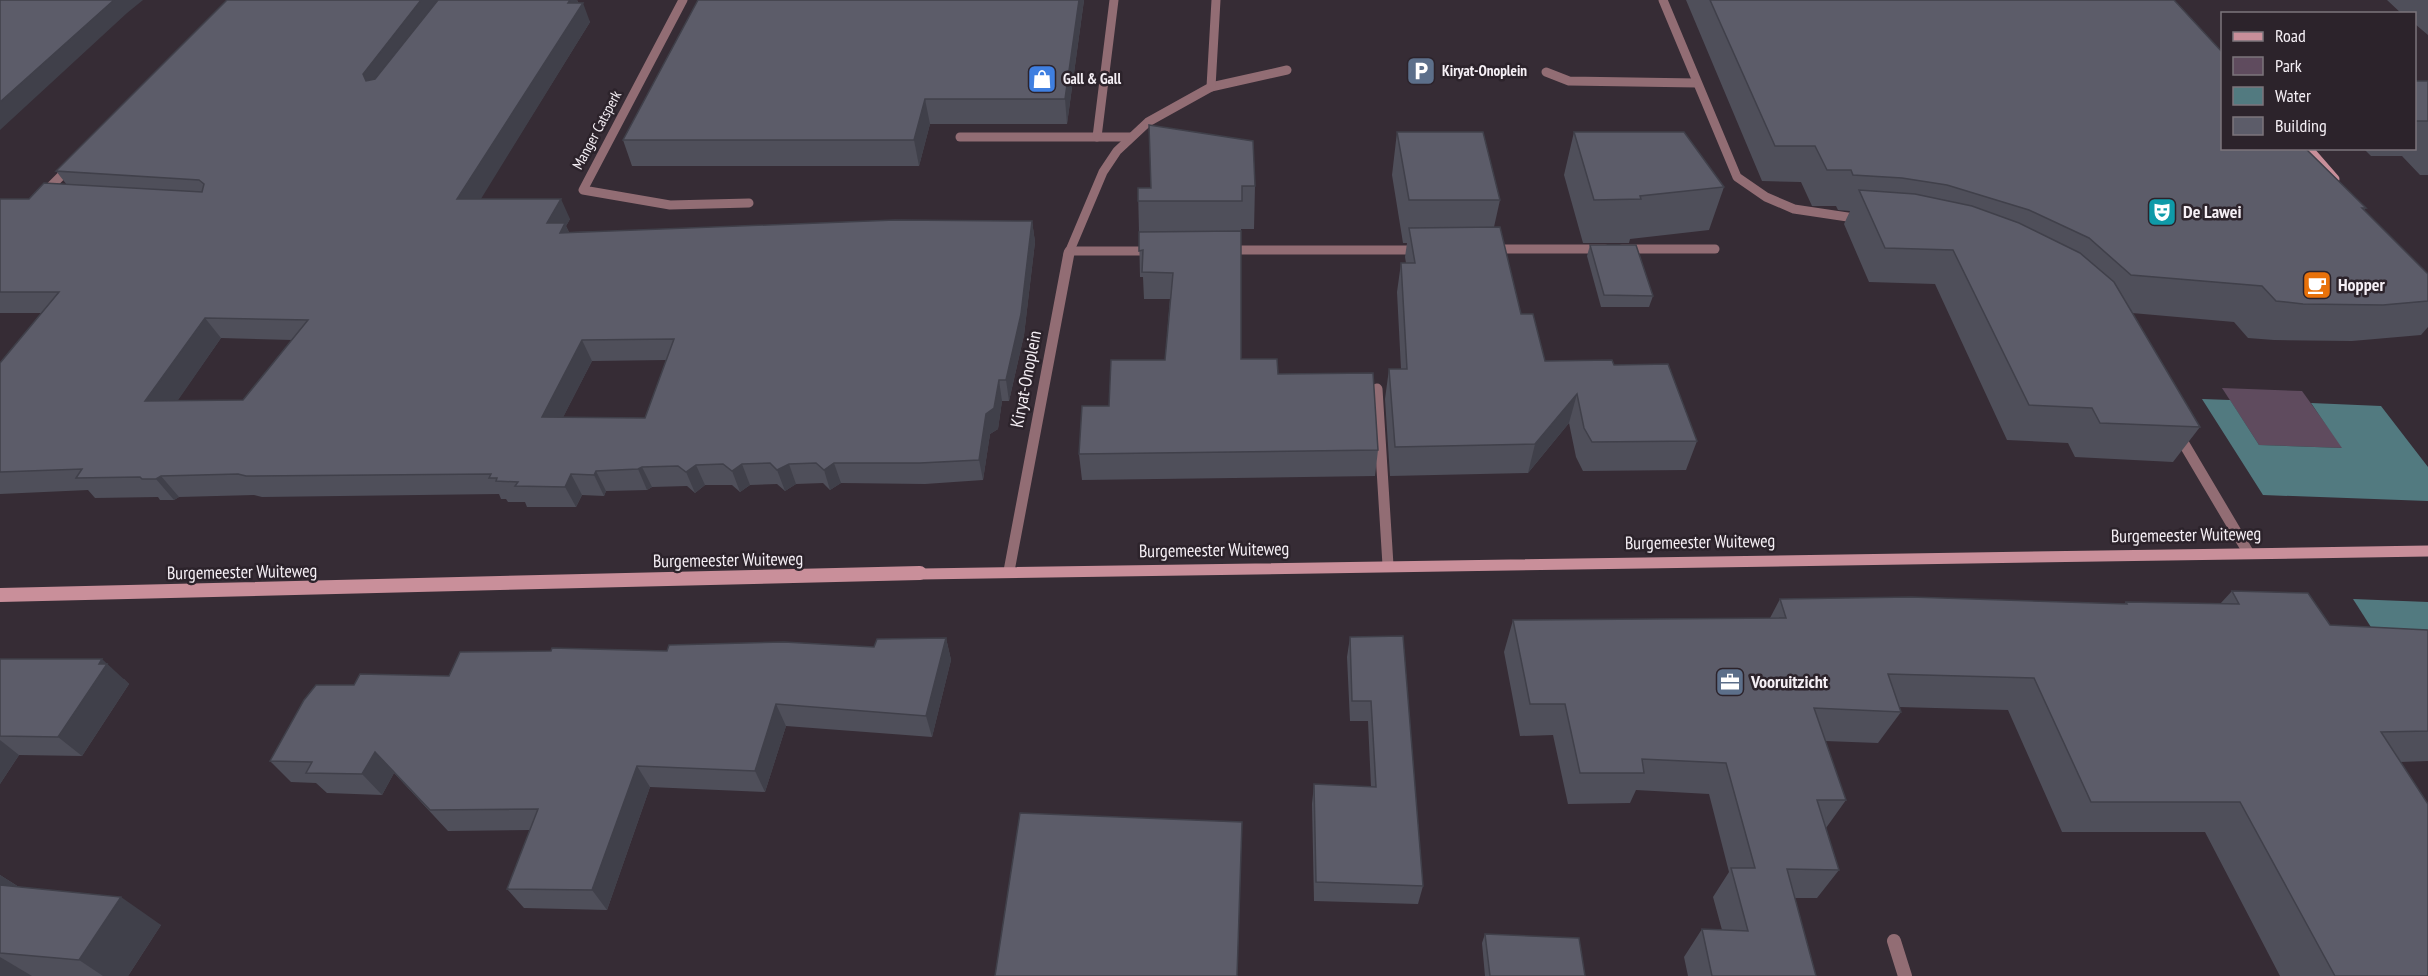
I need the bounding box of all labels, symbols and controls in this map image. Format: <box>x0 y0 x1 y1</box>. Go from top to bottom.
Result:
legend <box>2221 12 2416 150</box>
text: Road <box>2275 24 2306 47</box>
text: Park <box>2275 54 2302 77</box>
parking icon: Kiryat-Onoplein <box>1405 55 1437 87</box>
place label: Kiryat-Onoplein <box>1442 61 1527 80</box>
shop icon: Gall & Gall <box>1026 63 1058 95</box>
place label: Gall & Gall <box>1063 69 1121 88</box>
text: Water <box>2275 84 2311 107</box>
street label: Manger Catsperk <box>568 87 625 172</box>
text: Building <box>2275 114 2327 137</box>
theatre icon: De Lawei <box>2146 196 2178 228</box>
place label: De Lawei <box>2183 200 2241 223</box>
cafe icon: Hopper <box>2301 269 2333 301</box>
place label: Hopper <box>2338 273 2385 296</box>
street label: Kiryat-Onoplein <box>1005 328 1046 429</box>
street label: Burgemeester Wuiteweg <box>2111 522 2261 547</box>
street label: Burgemeester Wuiteweg <box>1625 529 1775 554</box>
street label: Burgemeester Wuiteweg <box>1139 537 1289 562</box>
street label: Burgemeester Wuiteweg <box>653 547 803 572</box>
street label: Burgemeester Wuiteweg <box>167 559 317 584</box>
office icon: Vooruitzicht <box>1714 666 1746 698</box>
place label: Vooruitzicht <box>1750 670 1829 693</box>

